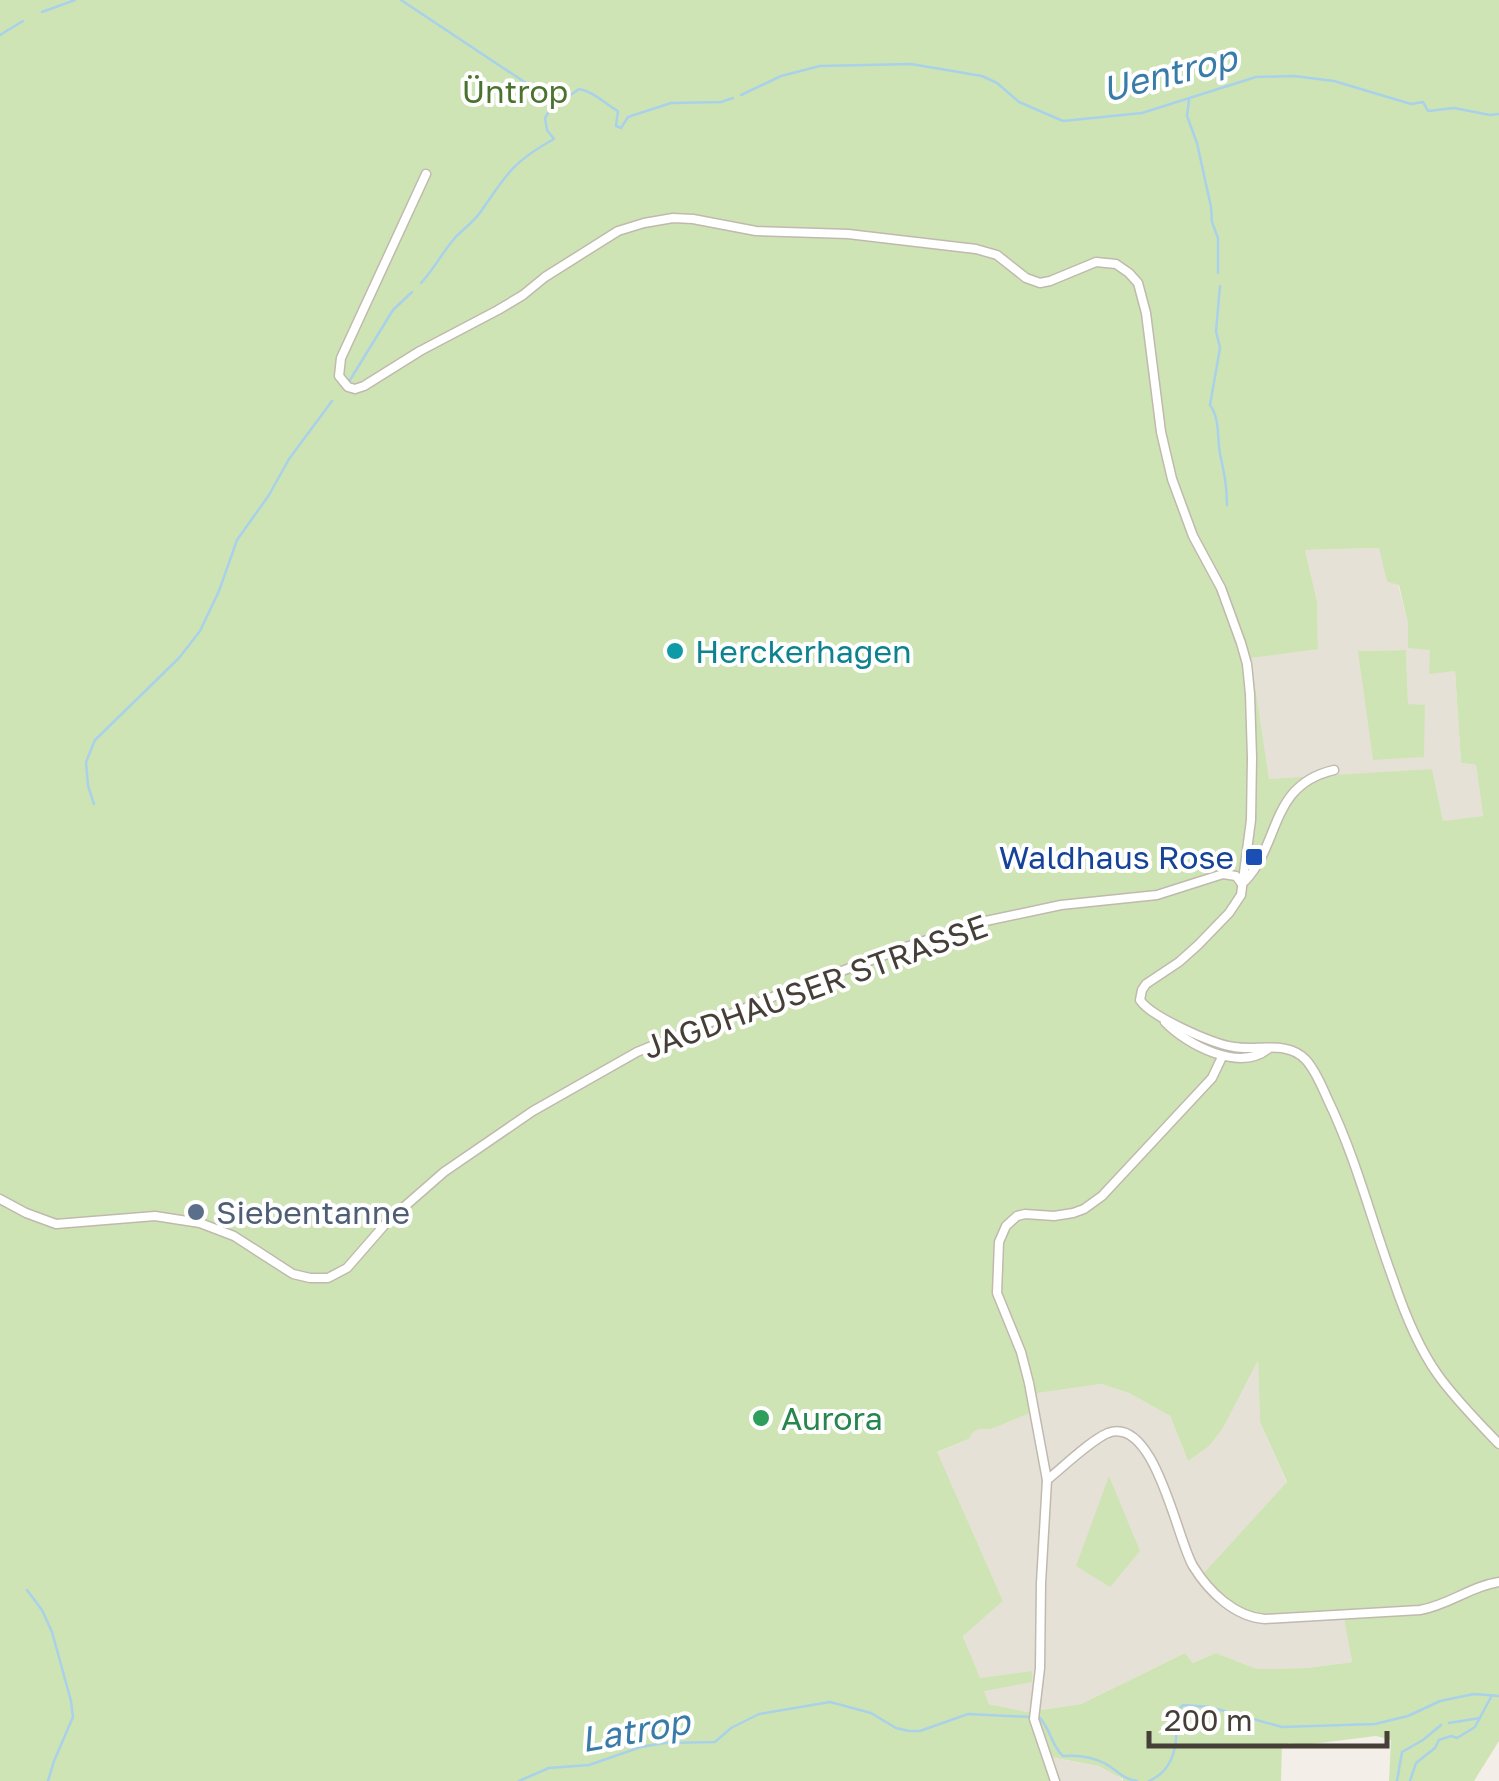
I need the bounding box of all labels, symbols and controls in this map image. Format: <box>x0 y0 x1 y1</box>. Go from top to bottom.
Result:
water label: Uentrop <box>1098 35 1243 110</box>
park label: Üntrop <box>462 72 568 110</box>
place label: Herckerhagen <box>695 632 912 670</box>
marker: Herckerhagen <box>664 640 686 662</box>
place label: Waldhaus Rose <box>999 838 1234 876</box>
marker: Waldhaus Rose <box>1243 846 1265 868</box>
street label: JAGDHAUSER STRASSE <box>638 906 992 1066</box>
place label: Siebentanne <box>216 1193 410 1231</box>
marker: Siebentanne <box>185 1201 207 1223</box>
place label: Aurora <box>781 1399 883 1437</box>
marker: Aurora <box>750 1407 772 1429</box>
scale bar <box>1149 1686 1386 1748</box>
water label: Latrop <box>577 1699 695 1760</box>
text: 200 m <box>1164 1702 1253 1738</box>

